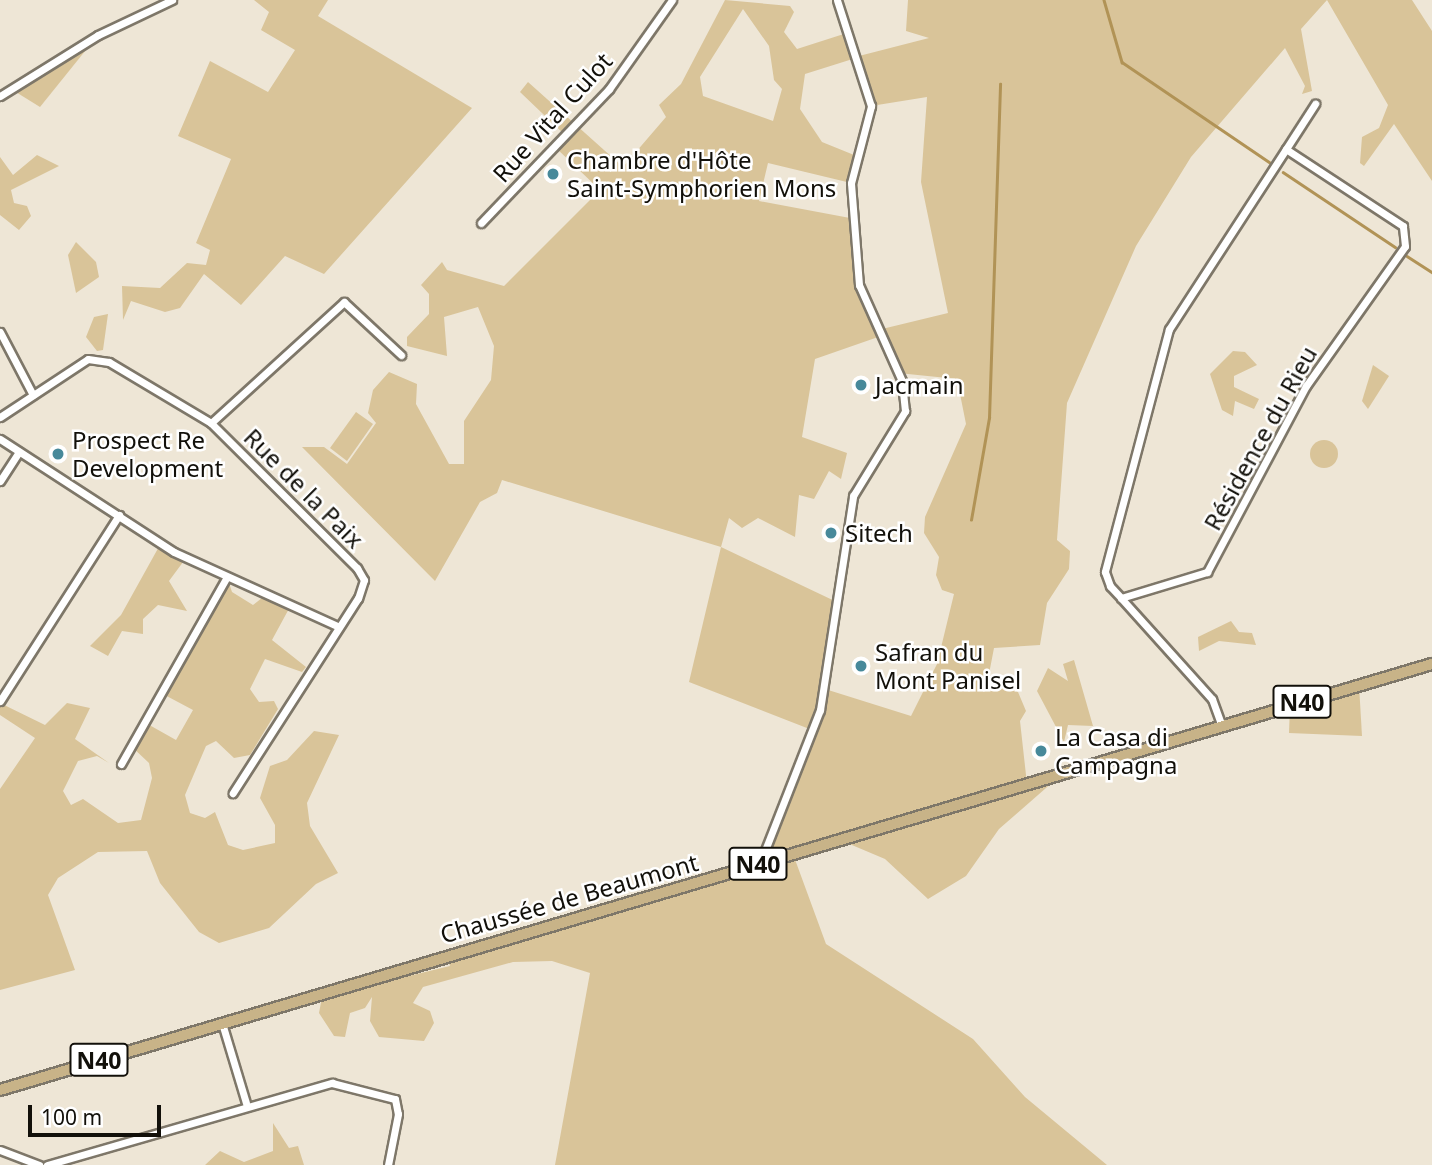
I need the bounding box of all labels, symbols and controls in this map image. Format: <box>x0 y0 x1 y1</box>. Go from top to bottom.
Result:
street label: Rue Vital Culot <box>486 46 618 188</box>
place label: Chambre d'Hôte Saint-Symphorien Mons <box>567 146 836 202</box>
marker: Chambre d'Hôte Saint-Symphorien Mons <box>545 166 561 182</box>
street label: Résidence du Rieu <box>1197 341 1323 535</box>
place label: Jacmain <box>875 371 963 399</box>
marker: Jacmain <box>853 377 869 393</box>
street label: Rue de la Paix <box>238 422 370 554</box>
place label: Prospect Re Development <box>72 426 223 482</box>
marker: Prospect Re Development <box>50 446 66 462</box>
place label: Sitech <box>845 519 913 547</box>
marker: Sitech <box>823 525 839 541</box>
place label: Safran du Mont Panisel <box>875 638 1021 694</box>
marker: Safran du Mont Panisel <box>853 658 869 674</box>
road number: N40 <box>1272 682 1332 722</box>
place label: La Casa di Campagna <box>1055 723 1177 779</box>
marker: La Casa di Campagna <box>1033 743 1049 759</box>
road number: N40 <box>728 844 788 884</box>
street label: Chaussée de Beaumont <box>437 847 701 949</box>
road number: N40 <box>69 1040 129 1079</box>
scale bar <box>32 1092 164 1136</box>
text: 100 m <box>41 1103 102 1131</box>

